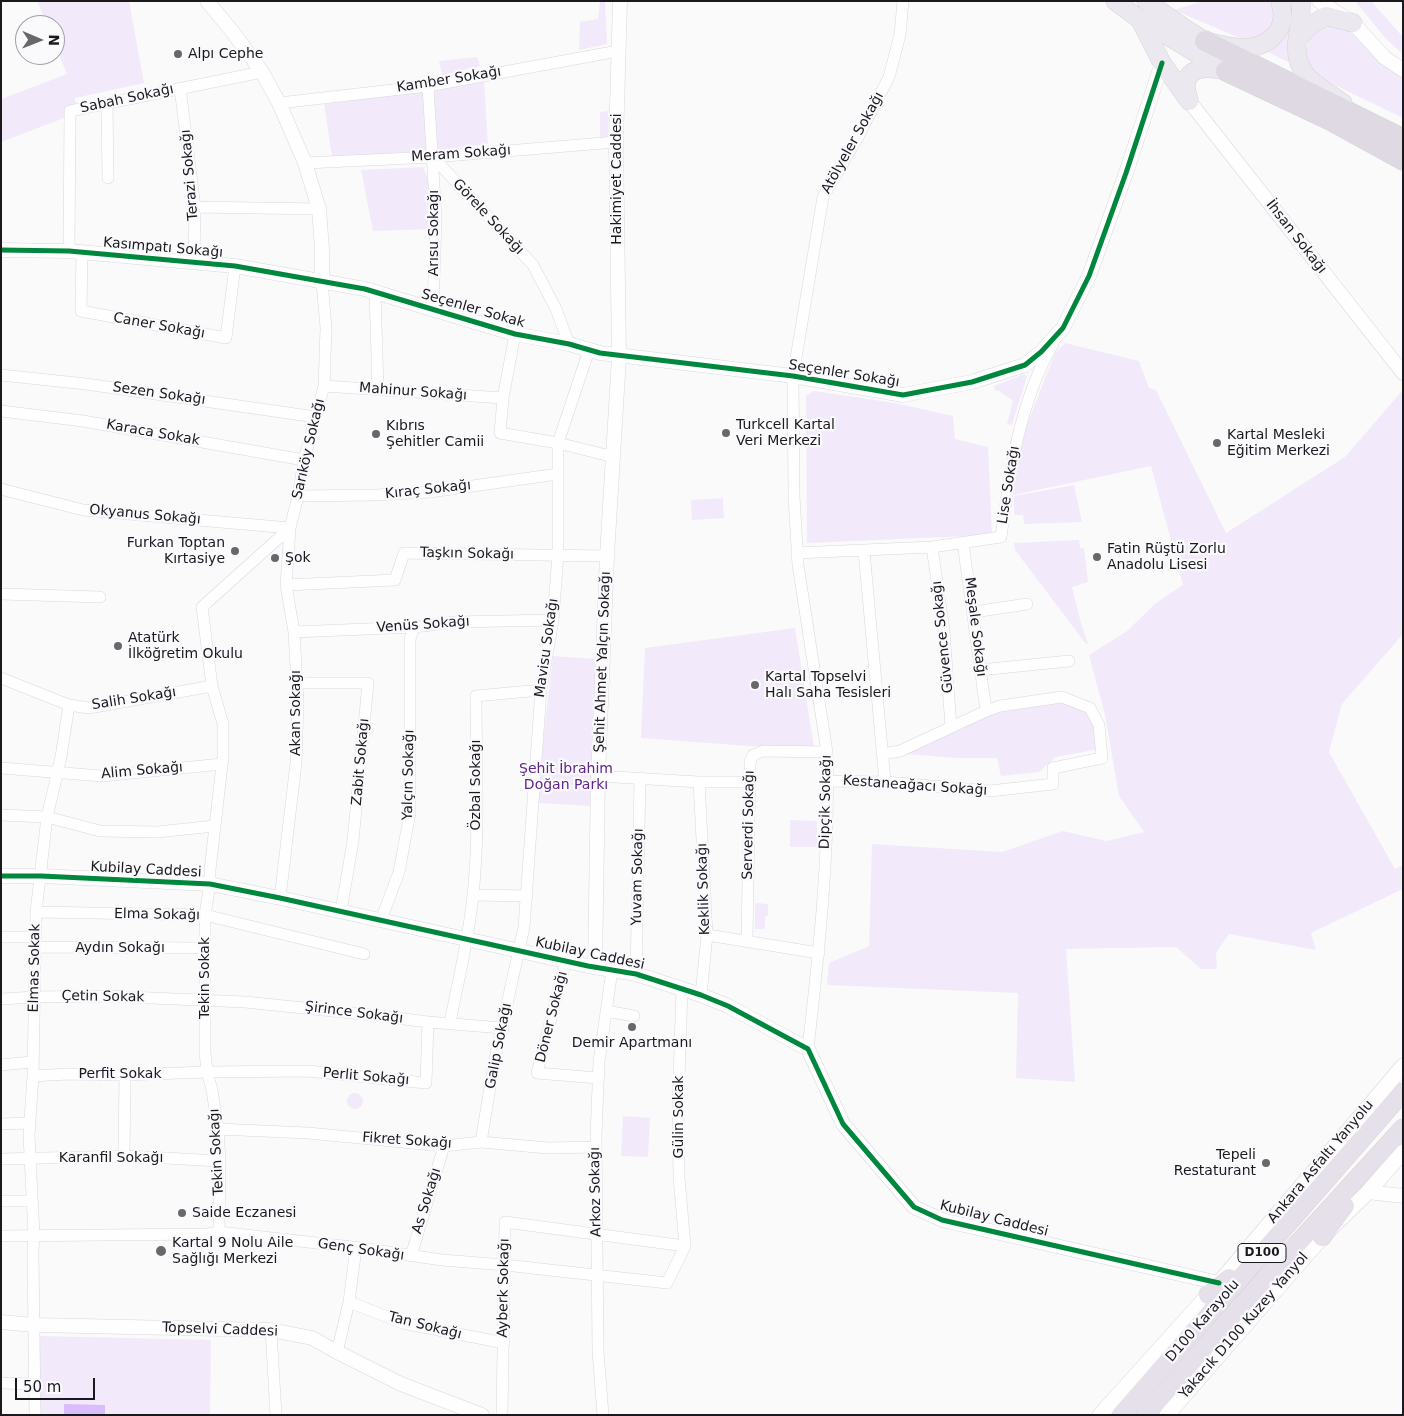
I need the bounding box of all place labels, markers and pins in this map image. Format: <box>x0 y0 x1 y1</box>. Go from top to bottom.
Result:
place label: Alpı Cephe <box>188 46 263 62</box>
marker: Alpı Cephe <box>172 48 184 60</box>
place label: Turkcell Kartal Veri Merkezi <box>736 417 835 450</box>
place label: Kıbrıs Şehitler Camii <box>386 418 484 451</box>
marker: Turkcell Kartal Veri Merkezi <box>720 427 732 439</box>
place label: Kartal Mesleki Eğitim Merkezi <box>1227 427 1330 460</box>
marker: Kıbrıs Şehitler Camii <box>370 428 382 440</box>
marker: Kartal Mesleki Eğitim Merkezi <box>1211 437 1223 449</box>
place label: Furkan Toptan Kırtasiye <box>127 535 225 568</box>
place label: Fatin Rüştü Zorlu Anadolu Lisesi <box>1107 541 1226 574</box>
marker: Furkan Toptan Kırtasiye <box>229 545 241 557</box>
place label: Şok <box>285 550 311 566</box>
marker: Fatin Rüştü Zorlu Anadolu Lisesi <box>1091 551 1103 563</box>
marker: Şok <box>269 552 281 564</box>
place label: Atatürk İlköğretim Okulu <box>128 630 243 662</box>
marker: Atatürk İlköğretim Okulu <box>112 640 124 652</box>
place label: Kartal Topselvi Halı Saha Tesisleri <box>765 669 891 702</box>
marker: Kartal Topselvi Halı Saha Tesisleri <box>749 679 761 691</box>
marker: Demir Apartmanı <box>626 1021 638 1033</box>
place label: Demir Apartmanı <box>572 1035 692 1051</box>
place label: Tepeli Restaturant <box>1174 1147 1256 1180</box>
marker: Tepeli Restaturant <box>1260 1157 1272 1169</box>
place label: Saide Eczanesi <box>192 1205 296 1221</box>
marker: Saide Eczanesi <box>176 1207 188 1219</box>
place label: Kartal 9 Nolu Aile Sağlığı Merkezi <box>172 1235 293 1268</box>
marker: Kartal 9 Nolu Aile Sağlığı Merkezi <box>154 1244 168 1258</box>

